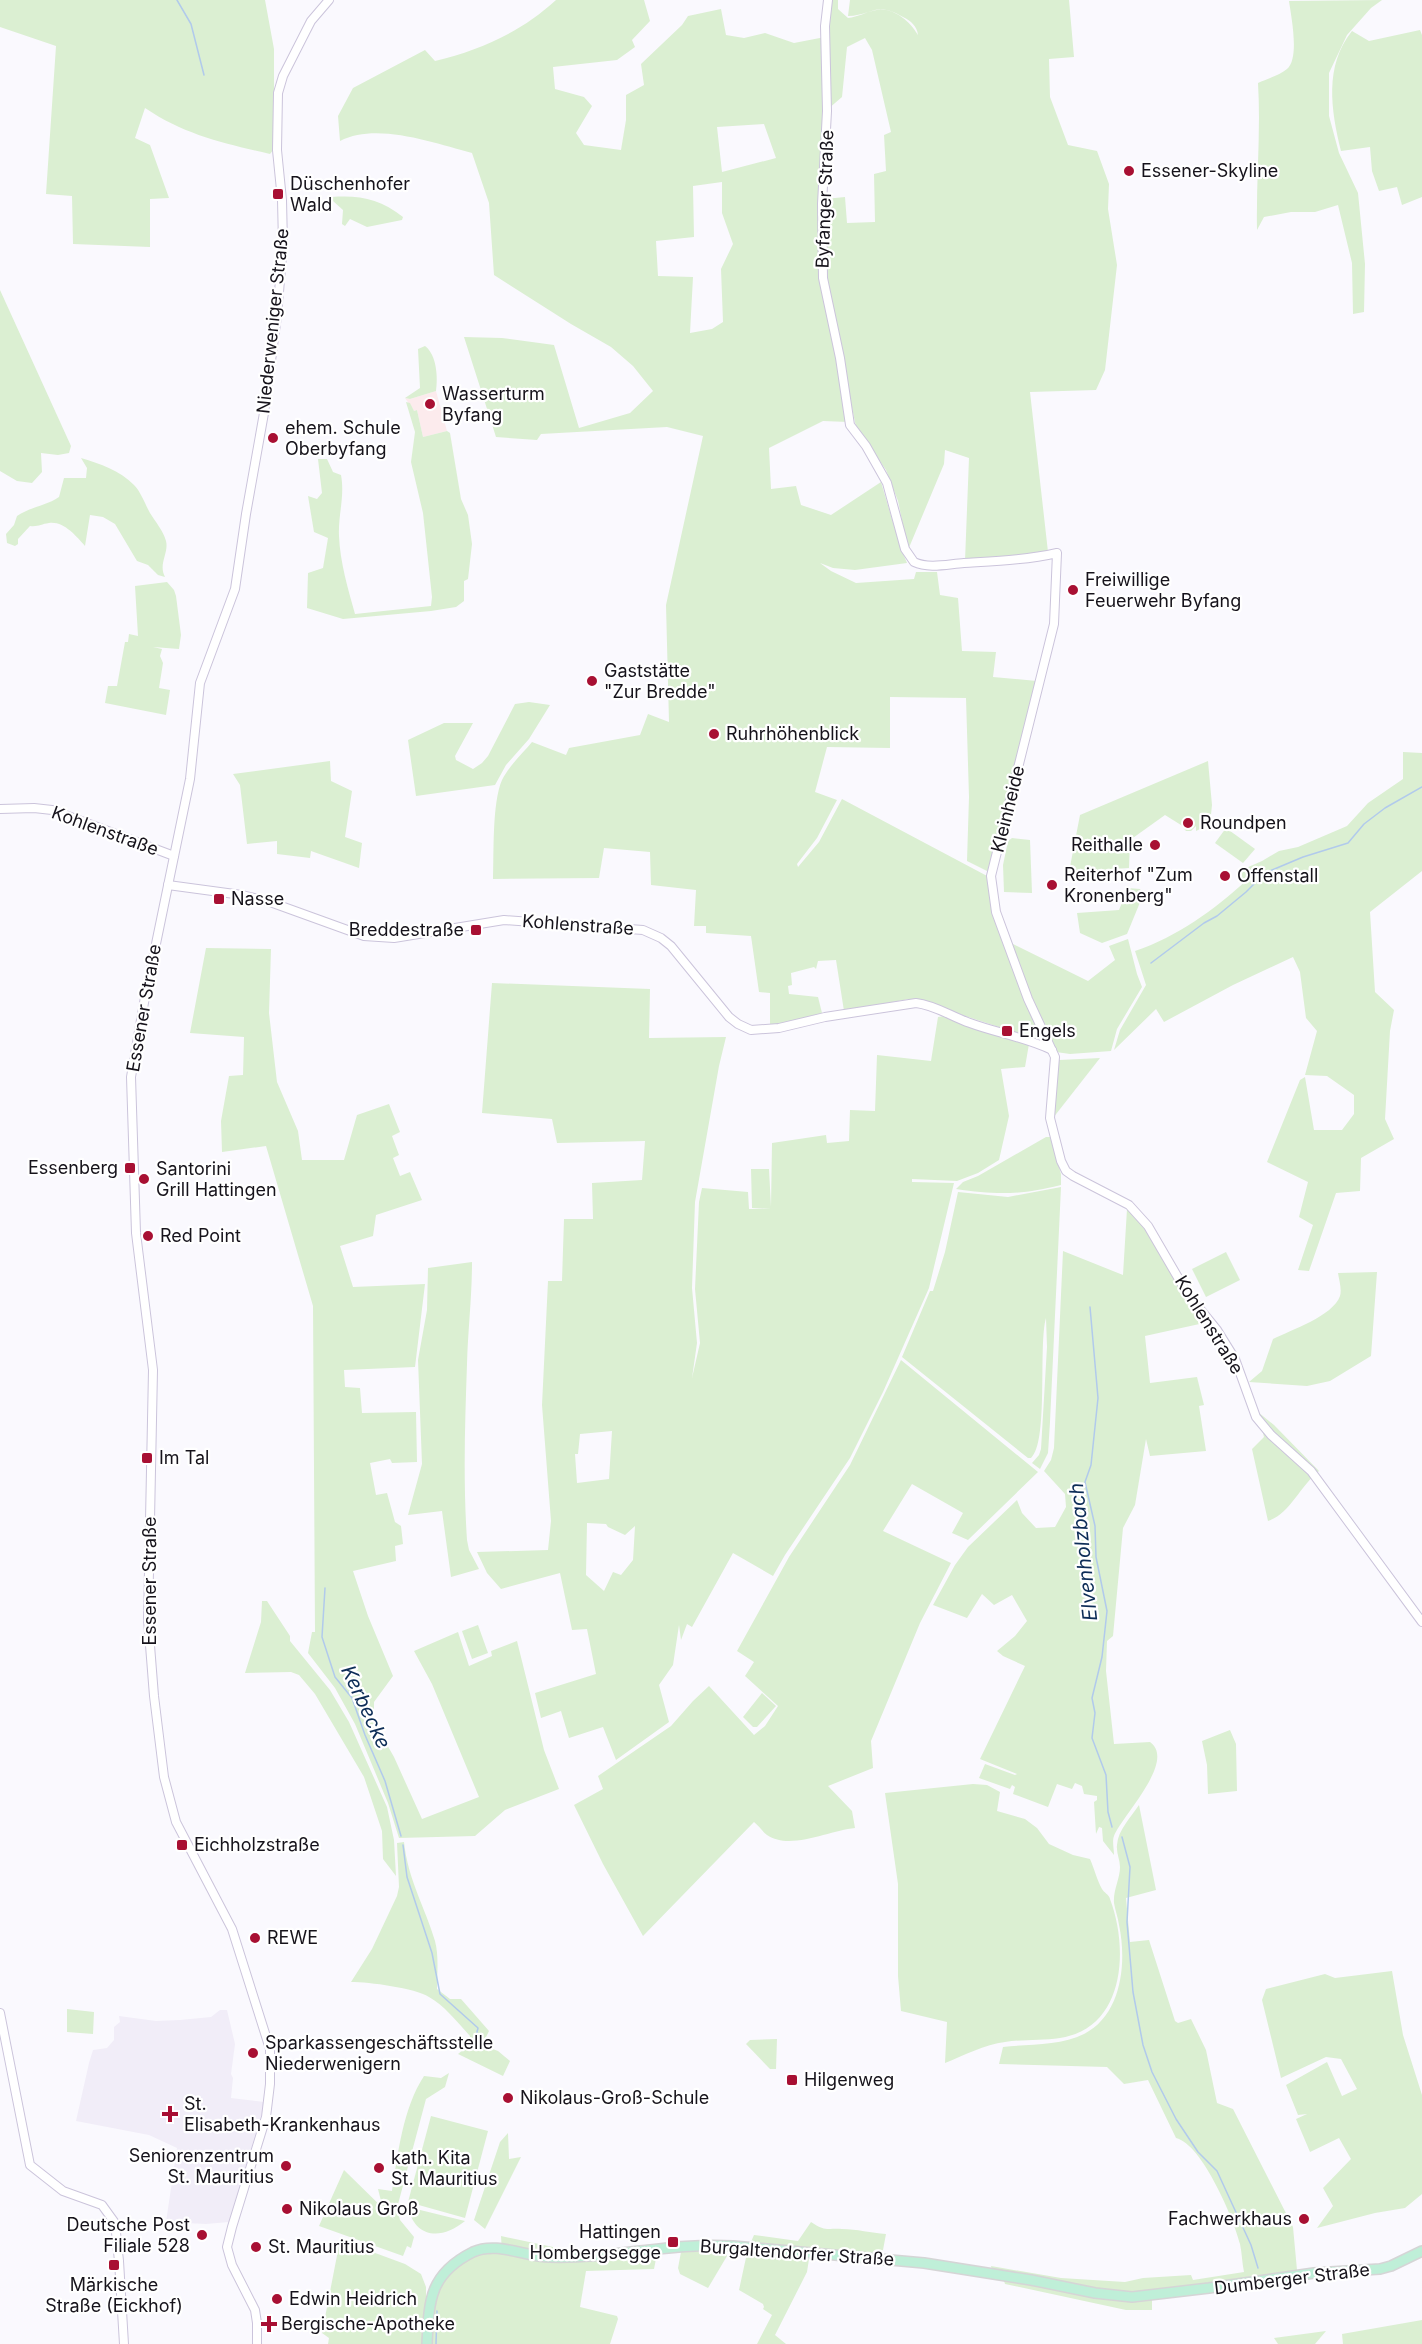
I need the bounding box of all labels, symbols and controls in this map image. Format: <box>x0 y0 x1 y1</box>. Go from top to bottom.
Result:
street label: Byfanger Straße <box>812 129 837 269</box>
place label: Essener-Skyline <box>1141 160 1278 181</box>
marker: Essener-Skyline <box>1122 164 1136 178</box>
place label: Düschenhofer Wald <box>290 173 410 215</box>
marker: Düschenhofer Wald <box>271 187 285 201</box>
street label: Niederweniger Straße <box>252 227 293 415</box>
place label: Wasserturm Byfang <box>442 383 545 425</box>
marker: Wasserturm Byfang <box>423 397 437 411</box>
place label: ehem. Schule Oberbyfang <box>285 417 401 459</box>
marker: ehem. Schule Oberbyfang <box>266 431 280 445</box>
place label: Freiwillige Feuerwehr Byfang <box>1085 569 1241 611</box>
marker: Freiwillige Feuerwehr Byfang <box>1066 583 1080 597</box>
place label: Gaststätte "Zur Bredde" <box>604 660 716 702</box>
marker: Gaststätte "Zur Bredde" <box>585 674 599 688</box>
place label: Ruhrhöhenblick <box>726 723 859 744</box>
marker: Ruhrhöhenblick <box>707 727 721 741</box>
street label: Kleinheide <box>987 763 1028 855</box>
street label: Kohlenstraße <box>49 801 161 860</box>
place label: Roundpen <box>1200 812 1287 833</box>
marker: Roundpen <box>1181 816 1195 830</box>
place label: Reithalle <box>1071 834 1143 855</box>
marker: Reithalle <box>1148 838 1162 852</box>
place label: Reiterhof "Zum Kronenberg" <box>1064 864 1193 906</box>
place label: Offenstall <box>1237 865 1318 886</box>
marker: Offenstall <box>1218 869 1232 883</box>
marker: Reiterhof "Zum Kronenberg" <box>1045 878 1059 892</box>
place label: Nasse <box>231 888 284 909</box>
marker: Nasse <box>212 892 226 906</box>
street label: Kohlenstraße <box>521 910 635 939</box>
place label: Breddestraße <box>349 919 464 940</box>
marker: Breddestraße <box>469 923 483 937</box>
street label: Essener Straße <box>122 942 165 1073</box>
place label: Engels <box>1019 1020 1076 1041</box>
marker: Engels <box>1000 1024 1014 1038</box>
place label: Essenberg <box>28 1157 118 1178</box>
place label: Santorini Grill Hattingen <box>156 1158 277 1200</box>
marker: Essenberg <box>123 1161 137 1175</box>
marker: Santorini Grill Hattingen <box>137 1172 151 1186</box>
place label: Red Point <box>160 1225 241 1246</box>
marker: Red Point <box>141 1229 155 1243</box>
street label: Kohlenstraße <box>1171 1272 1248 1378</box>
place label: Im Tal <box>159 1447 209 1468</box>
marker: Im Tal <box>140 1451 154 1465</box>
water label: Elvenholzbach <box>1064 1482 1102 1622</box>
street label: Essener Straße <box>139 1516 160 1646</box>
water label: Kerbecke <box>336 1661 396 1753</box>
place label: Eichholzstraße <box>194 1834 320 1855</box>
marker: Eichholzstraße <box>175 1838 189 1852</box>
place label: REWE <box>267 1927 318 1948</box>
marker: REWE <box>248 1931 262 1945</box>
place label: Sparkassengeschäftsstelle Niederwenigern <box>265 2032 493 2074</box>
marker: Sparkassengeschäftsstelle Niederwenigern <box>246 2046 260 2060</box>
place label: Hilgenweg <box>804 2069 894 2090</box>
marker: Hilgenweg <box>785 2073 799 2087</box>
place label: Nikolaus-Groß-Schule <box>520 2087 709 2108</box>
marker: Nikolaus-Groß-Schule <box>501 2091 515 2105</box>
place label: St. Elisabeth-Krankenhaus <box>184 2093 381 2135</box>
marker: St. Elisabeth-Krankenhaus <box>161 2105 179 2123</box>
place label: Seniorenzentrum St. Mauritius <box>129 2145 274 2187</box>
place label: kath. Kita St. Mauritius <box>391 2147 498 2189</box>
marker: Seniorenzentrum St. Mauritius <box>279 2159 293 2173</box>
marker: kath. Kita St. Mauritius <box>372 2161 386 2175</box>
place label: Nikolaus Groß <box>299 2198 419 2219</box>
marker: Nikolaus Groß <box>280 2202 294 2216</box>
place label: Fachwerkhaus <box>1168 2208 1292 2229</box>
marker: Fachwerkhaus <box>1297 2212 1311 2226</box>
place label: Deutsche Post Filiale 528 <box>67 2214 190 2256</box>
place label: Hattingen Hombergsegge <box>529 2221 661 2263</box>
marker: Deutsche Post Filiale 528 <box>195 2228 209 2242</box>
marker: Hattingen Hombergsegge <box>666 2235 680 2249</box>
street label: Burgaltendorfer Straße <box>699 2235 895 2270</box>
place label: St. Mauritius <box>268 2236 375 2257</box>
marker: St. Mauritius <box>249 2240 263 2254</box>
marker: Märkische Straße (Eickhof) <box>107 2258 121 2272</box>
street label: Dumberger Straße <box>1213 2259 1371 2298</box>
place label: Märkische Straße (Eickhof) <box>45 2274 183 2316</box>
place label: Edwin Heidrich <box>289 2288 417 2309</box>
marker: Edwin Heidrich <box>270 2292 284 2306</box>
place label: Bergische-Apotheke <box>281 2313 455 2334</box>
marker: Bergische-Apotheke <box>262 2317 276 2331</box>

